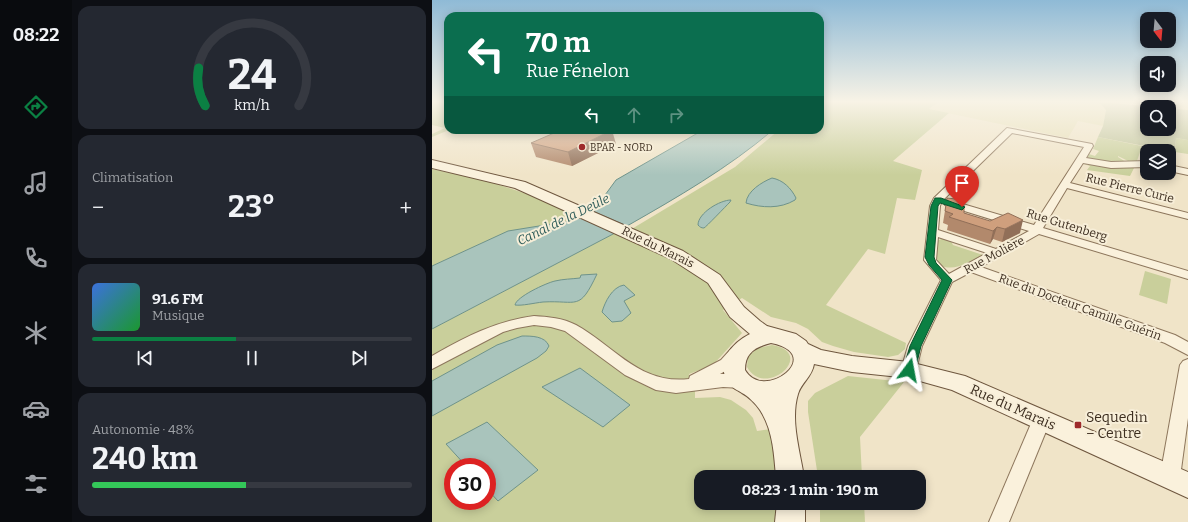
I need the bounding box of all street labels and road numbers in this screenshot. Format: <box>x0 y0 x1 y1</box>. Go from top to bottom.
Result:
street label: Rue Pierre Curie <box>1084 170 1176 206</box>
street label: Rue Gutenberg <box>1025 206 1109 244</box>
street label: Rue du Marais <box>619 223 697 271</box>
street label: Rue Molière <box>961 233 1027 277</box>
street label: Rue du Docteur Camille Guérin <box>997 271 1164 343</box>
street label: Rue du Marais <box>967 381 1058 434</box>

